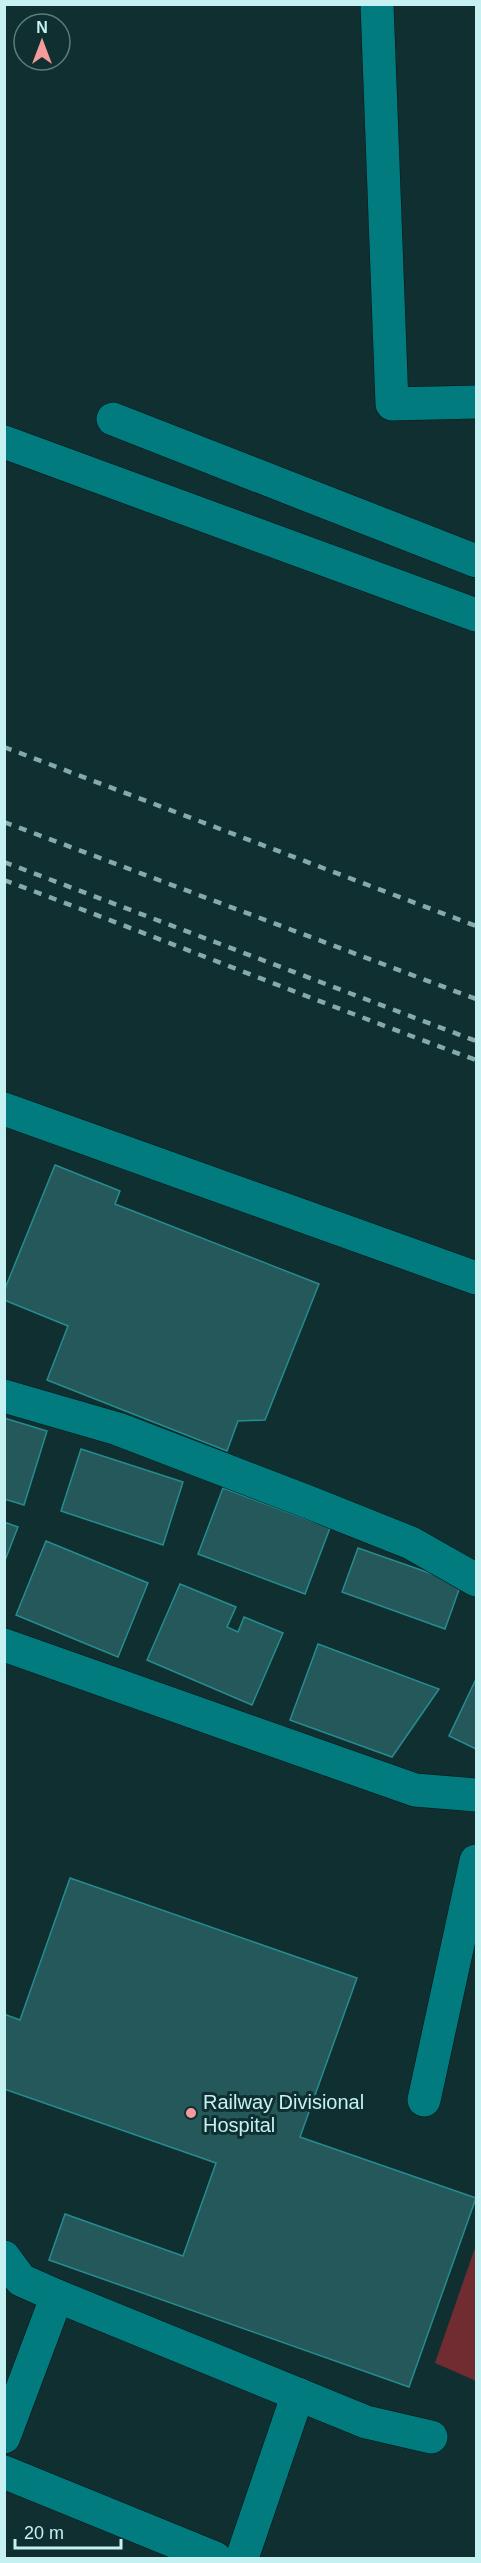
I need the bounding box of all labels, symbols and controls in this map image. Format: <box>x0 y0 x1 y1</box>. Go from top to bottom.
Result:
north arrow <box>12 12 72 72</box>
text: N <box>36 19 48 36</box>
place label: Railway Divisional Hospital <box>203 2091 364 2136</box>
marker: Railway Divisional Hospital <box>184 2106 198 2120</box>
scale bar <box>15 2512 122 2550</box>
text: 20 m <box>24 2523 64 2543</box>

